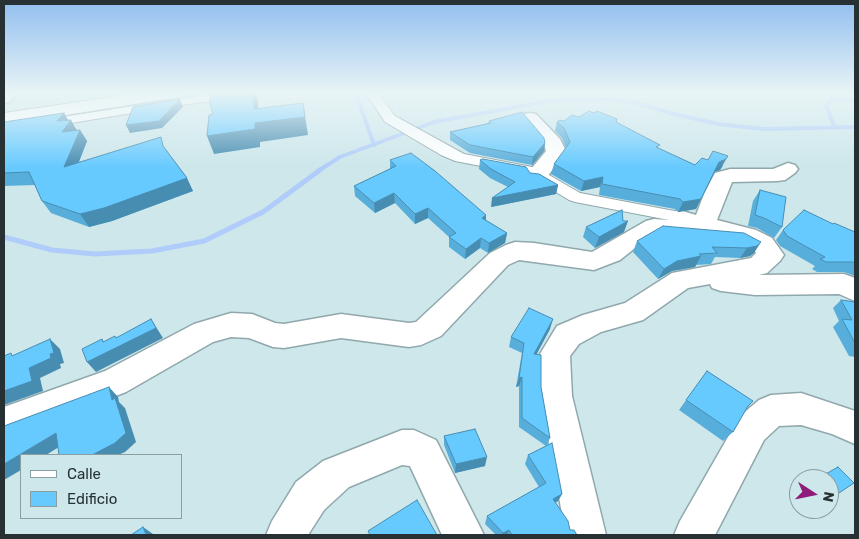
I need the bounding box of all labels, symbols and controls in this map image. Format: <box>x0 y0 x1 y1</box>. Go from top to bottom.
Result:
legend <box>20 454 182 519</box>
text: Calle <box>67 465 101 483</box>
north arrow <box>789 469 839 519</box>
text: Edificio <box>67 490 117 508</box>
text: N <box>819 490 838 503</box>

